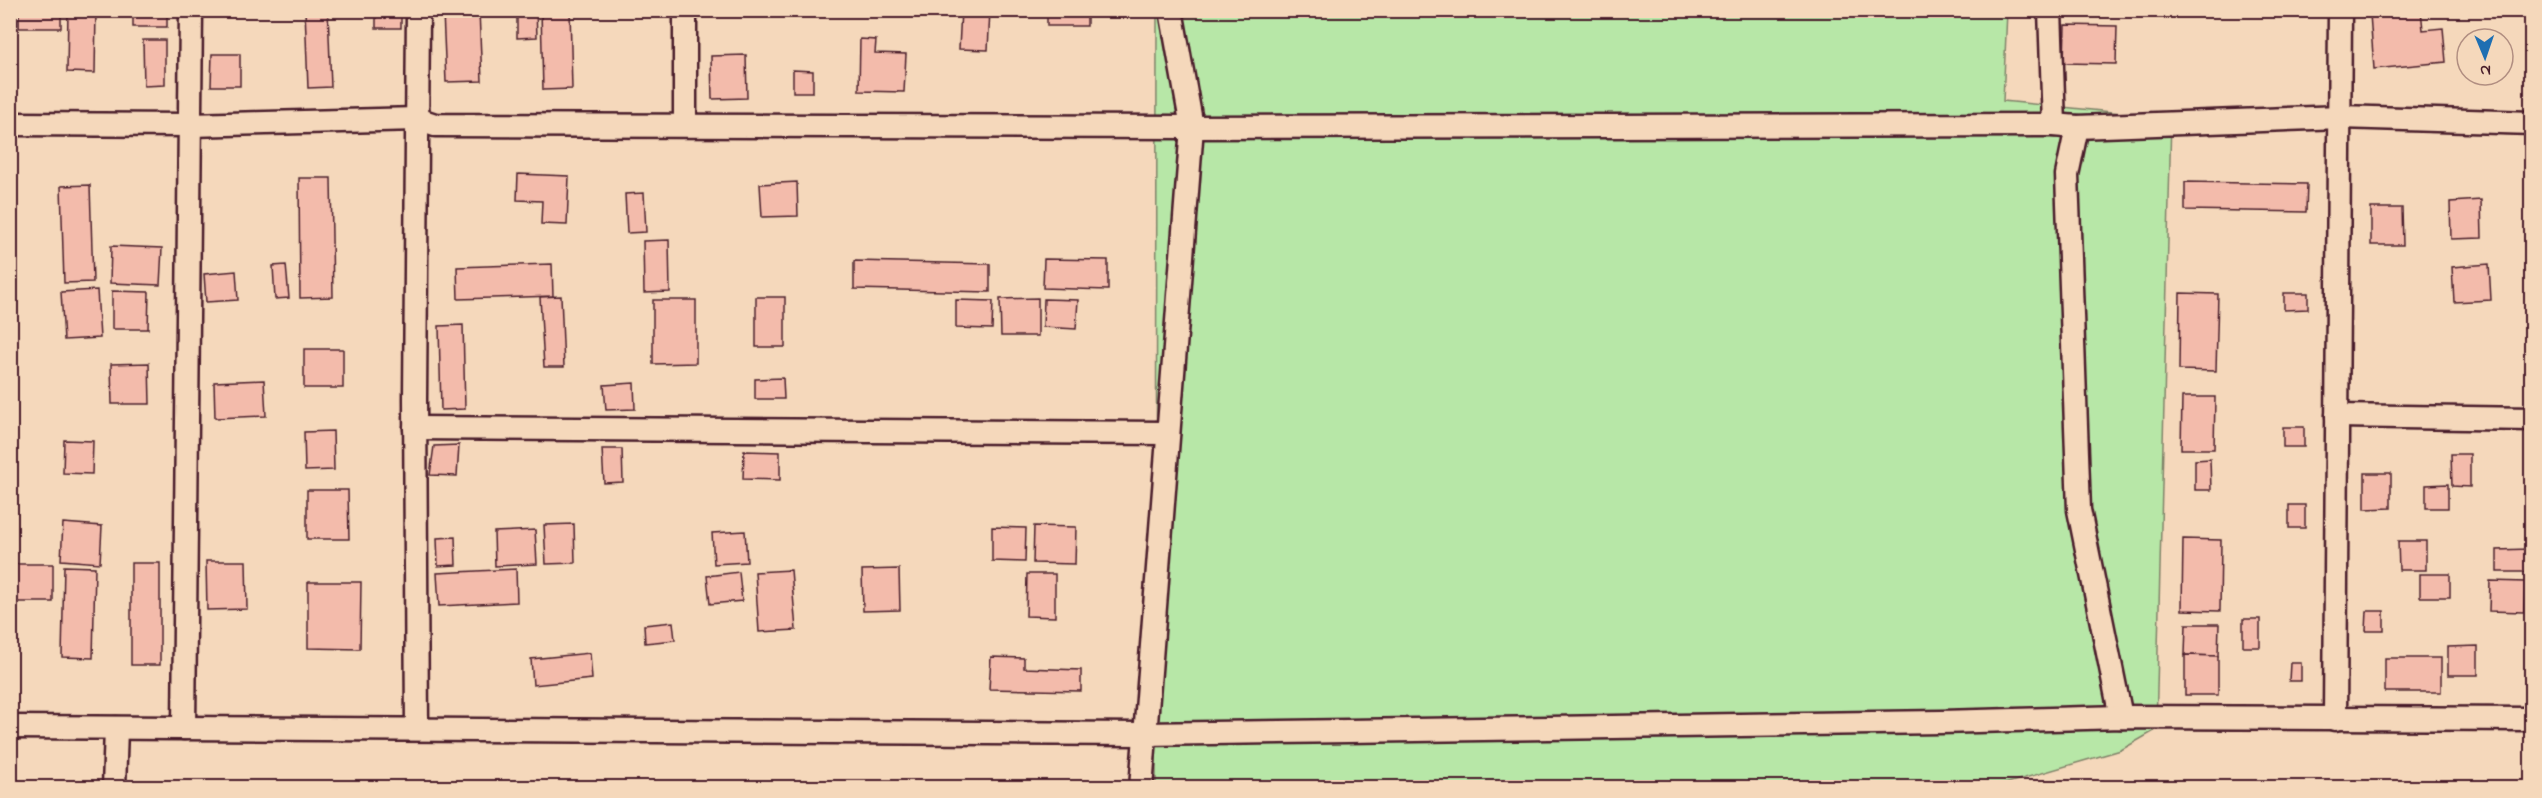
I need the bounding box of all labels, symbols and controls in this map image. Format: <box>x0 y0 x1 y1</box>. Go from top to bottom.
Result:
north arrow <box>2455 27 2515 87</box>
text: N <box>2479 58 2491 82</box>

